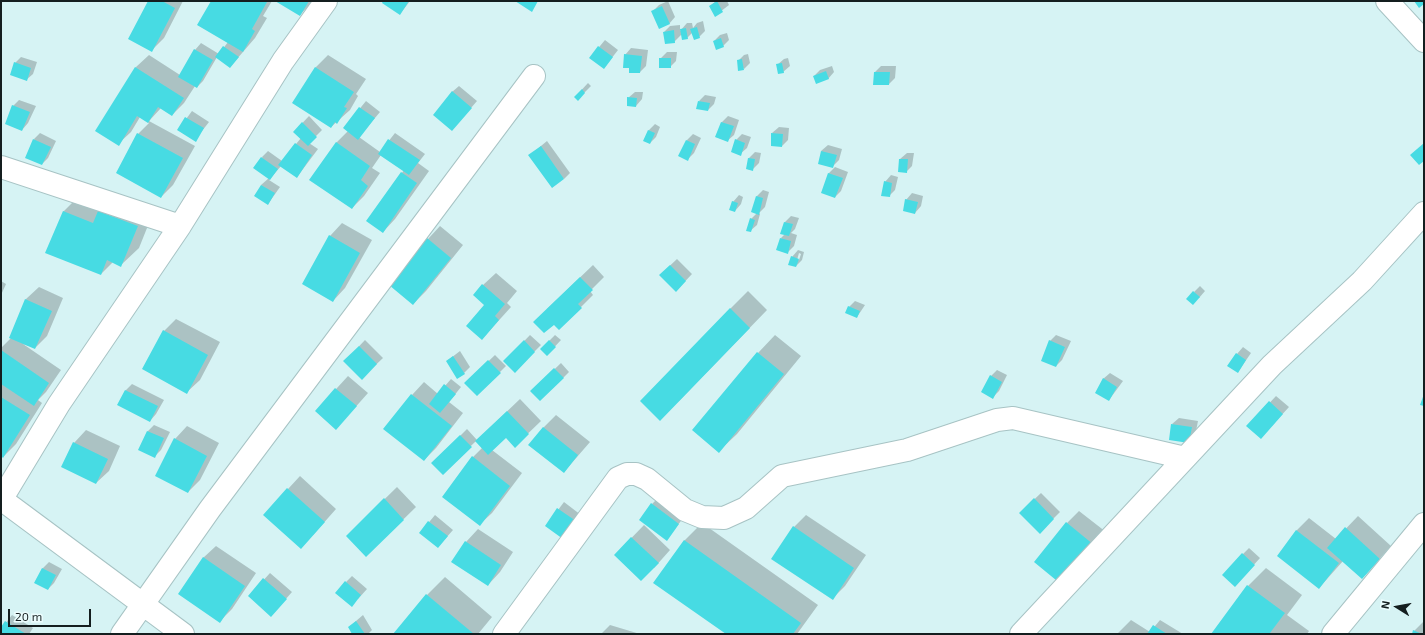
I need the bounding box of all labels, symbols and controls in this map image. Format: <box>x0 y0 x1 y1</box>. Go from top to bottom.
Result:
north arrow <box>1377 587 1417 627</box>
text: N <box>1378 599 1392 610</box>
scale bar <box>10 601 93 627</box>
text: 20 m <box>15 609 42 623</box>

